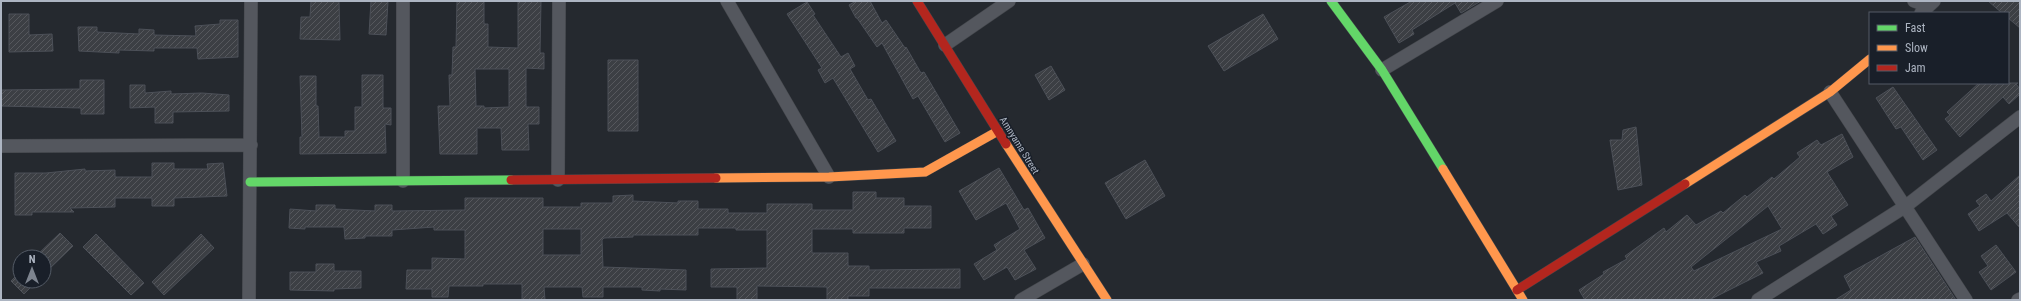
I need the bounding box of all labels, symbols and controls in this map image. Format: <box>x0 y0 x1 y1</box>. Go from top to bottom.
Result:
legend <box>1869 12 2009 84</box>
text: Fast <box>1905 21 1926 35</box>
text: Slow <box>1905 41 1928 55</box>
text: Jam <box>1905 61 1926 75</box>
street label: Amnyama Street <box>998 115 1041 176</box>
north arrow <box>12 249 52 289</box>
text: N <box>29 253 36 266</box>

